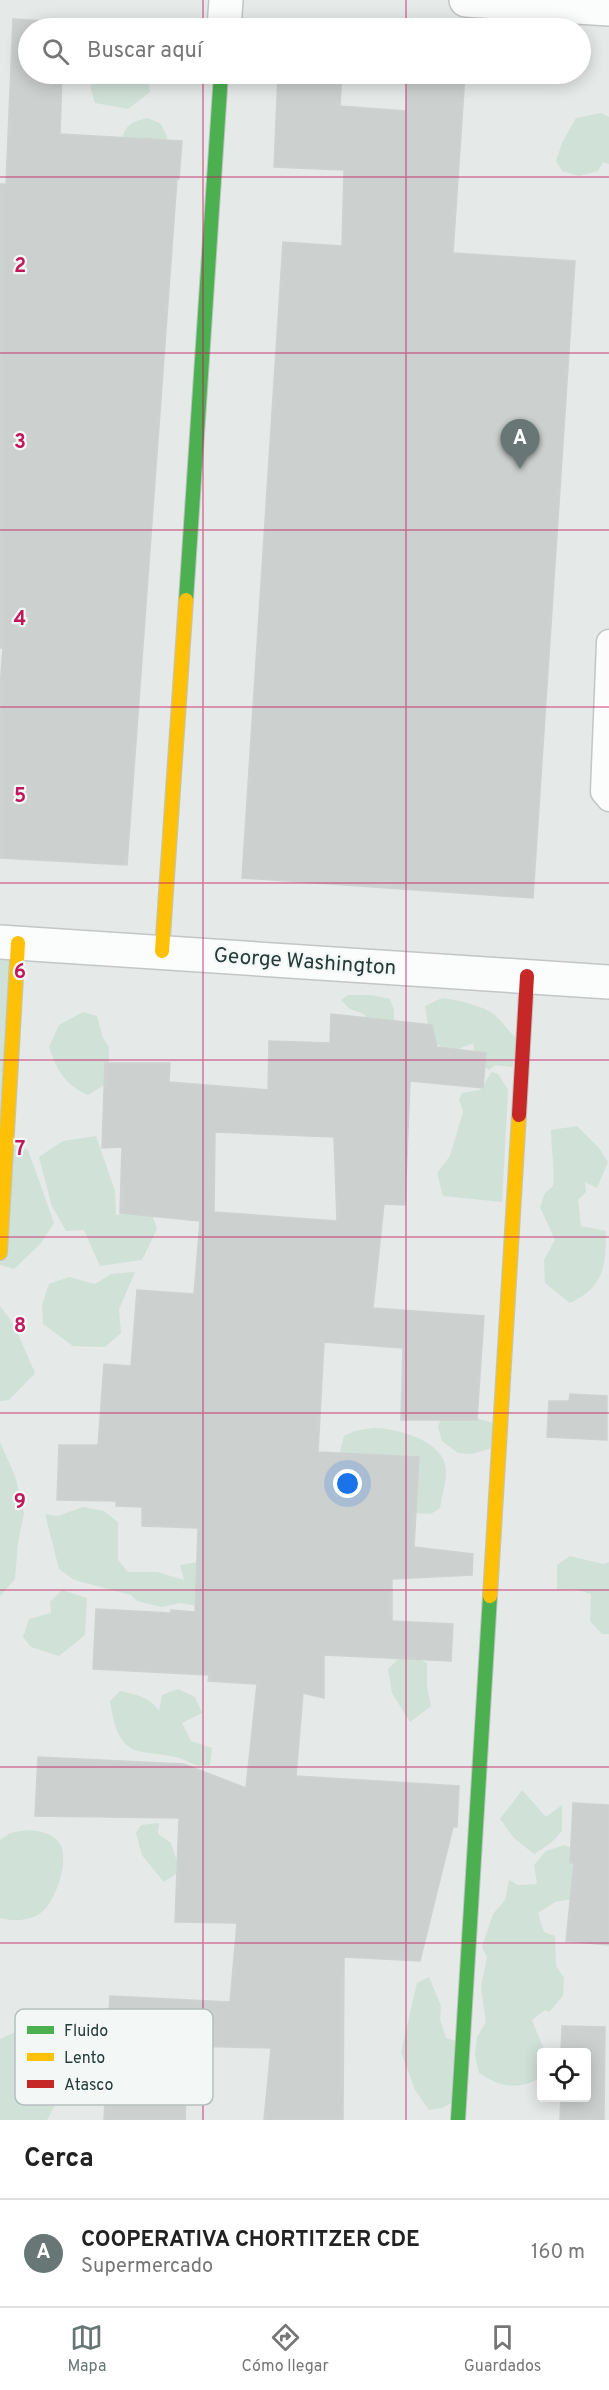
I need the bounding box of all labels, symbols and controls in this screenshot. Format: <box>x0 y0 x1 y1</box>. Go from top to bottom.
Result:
search box <box>18 18 591 84</box>
icon: search <box>39 35 72 68</box>
text: Buscar aquí <box>87 38 203 65</box>
text: 2 <box>14 254 26 280</box>
pin: A <box>500 420 540 469</box>
text: 3 <box>14 430 26 456</box>
text: 4 <box>14 607 26 633</box>
text: 5 <box>14 784 26 810</box>
street label: George Washington <box>213 943 397 982</box>
text: 6 <box>14 960 26 986</box>
text: 7 <box>15 1137 25 1163</box>
text: 8 <box>14 1314 26 1340</box>
your location <box>333 1469 362 1498</box>
text: 9 <box>14 1490 26 1516</box>
legend <box>15 2009 213 2105</box>
text: Fluido <box>64 2022 108 2042</box>
map controls <box>537 2048 591 2102</box>
button: locate <box>537 2048 591 2102</box>
text: Lento <box>64 2049 105 2069</box>
text: Atasco <box>64 2076 113 2096</box>
text: Cerca <box>24 2143 94 2176</box>
text: COOPERATIVA CHORTITZER CDE <box>81 2227 420 2254</box>
text: A <box>36 2240 51 2266</box>
text: 160 m <box>531 2240 585 2266</box>
text: Supermercado <box>81 2254 213 2280</box>
tab: Mapa <box>68 2321 106 2377</box>
tab: Cómo llegar <box>242 2321 329 2377</box>
tab: Guardados <box>464 2321 541 2377</box>

